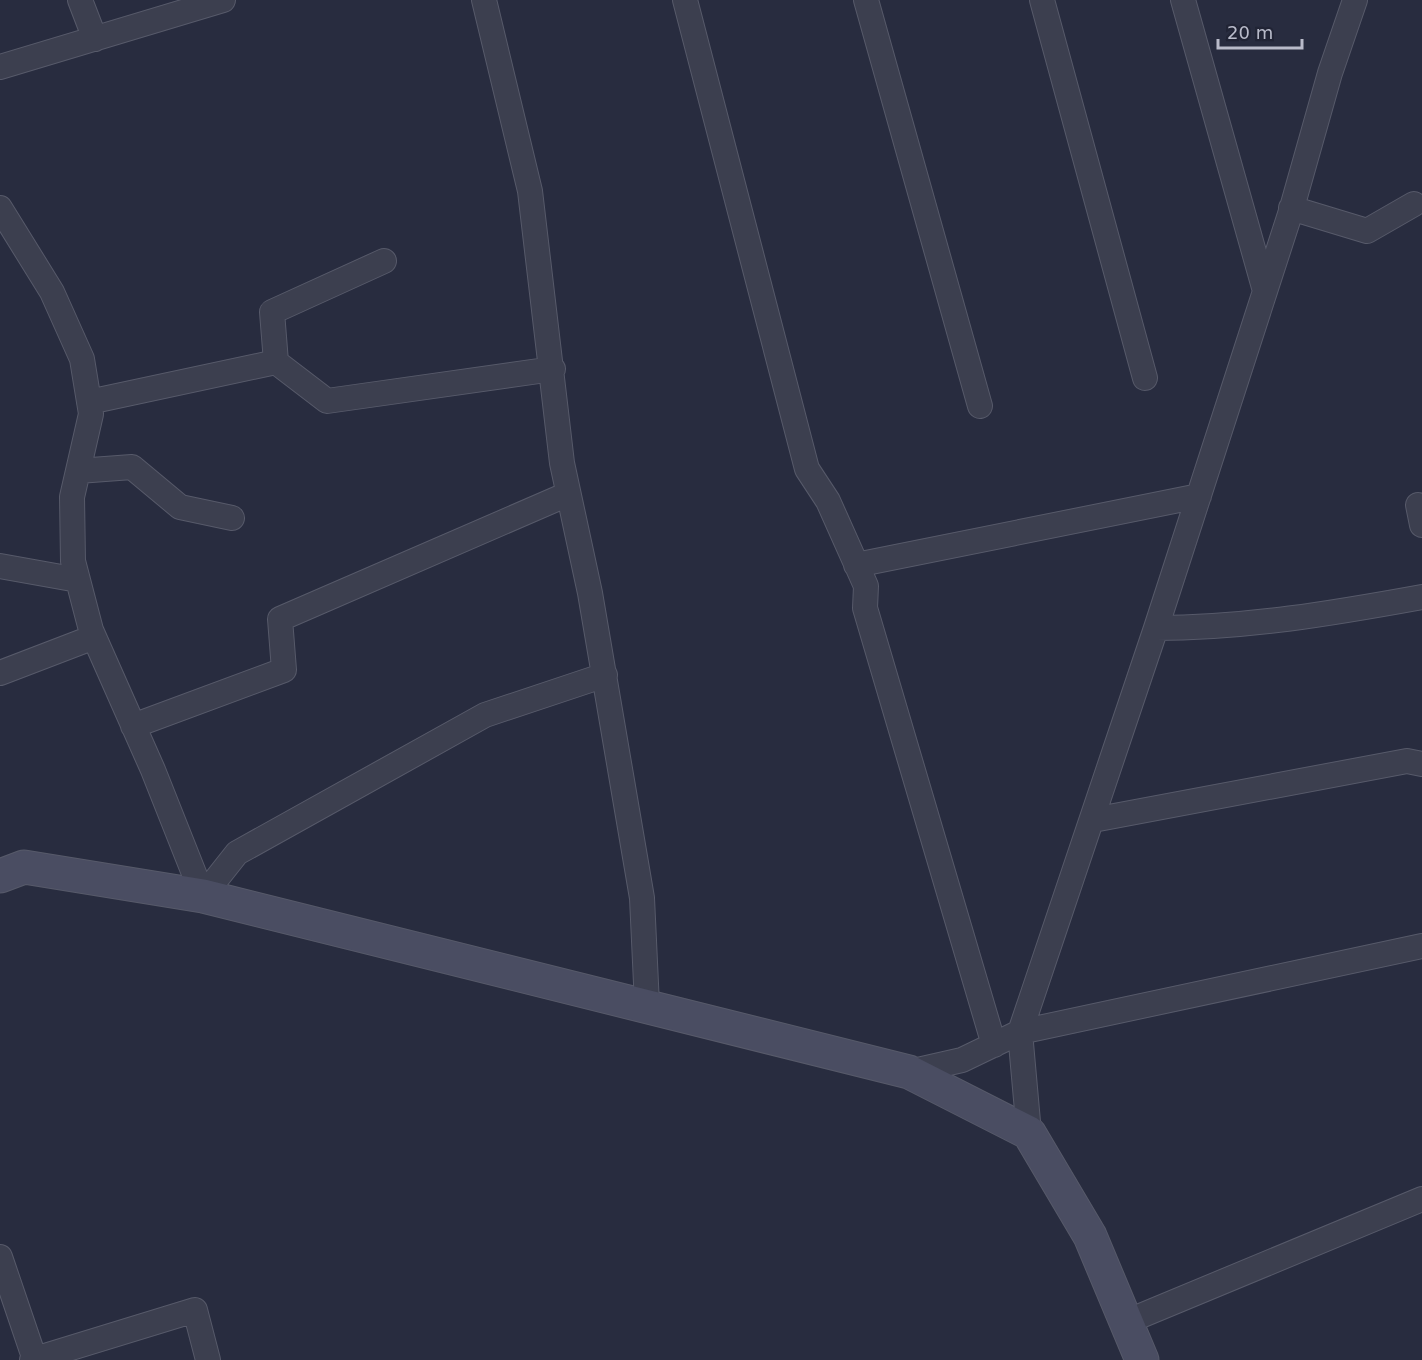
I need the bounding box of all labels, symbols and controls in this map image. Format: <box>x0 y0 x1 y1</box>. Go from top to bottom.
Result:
scale bar <box>1218 12 1302 50</box>
text: 20 m <box>1227 22 1273 43</box>

